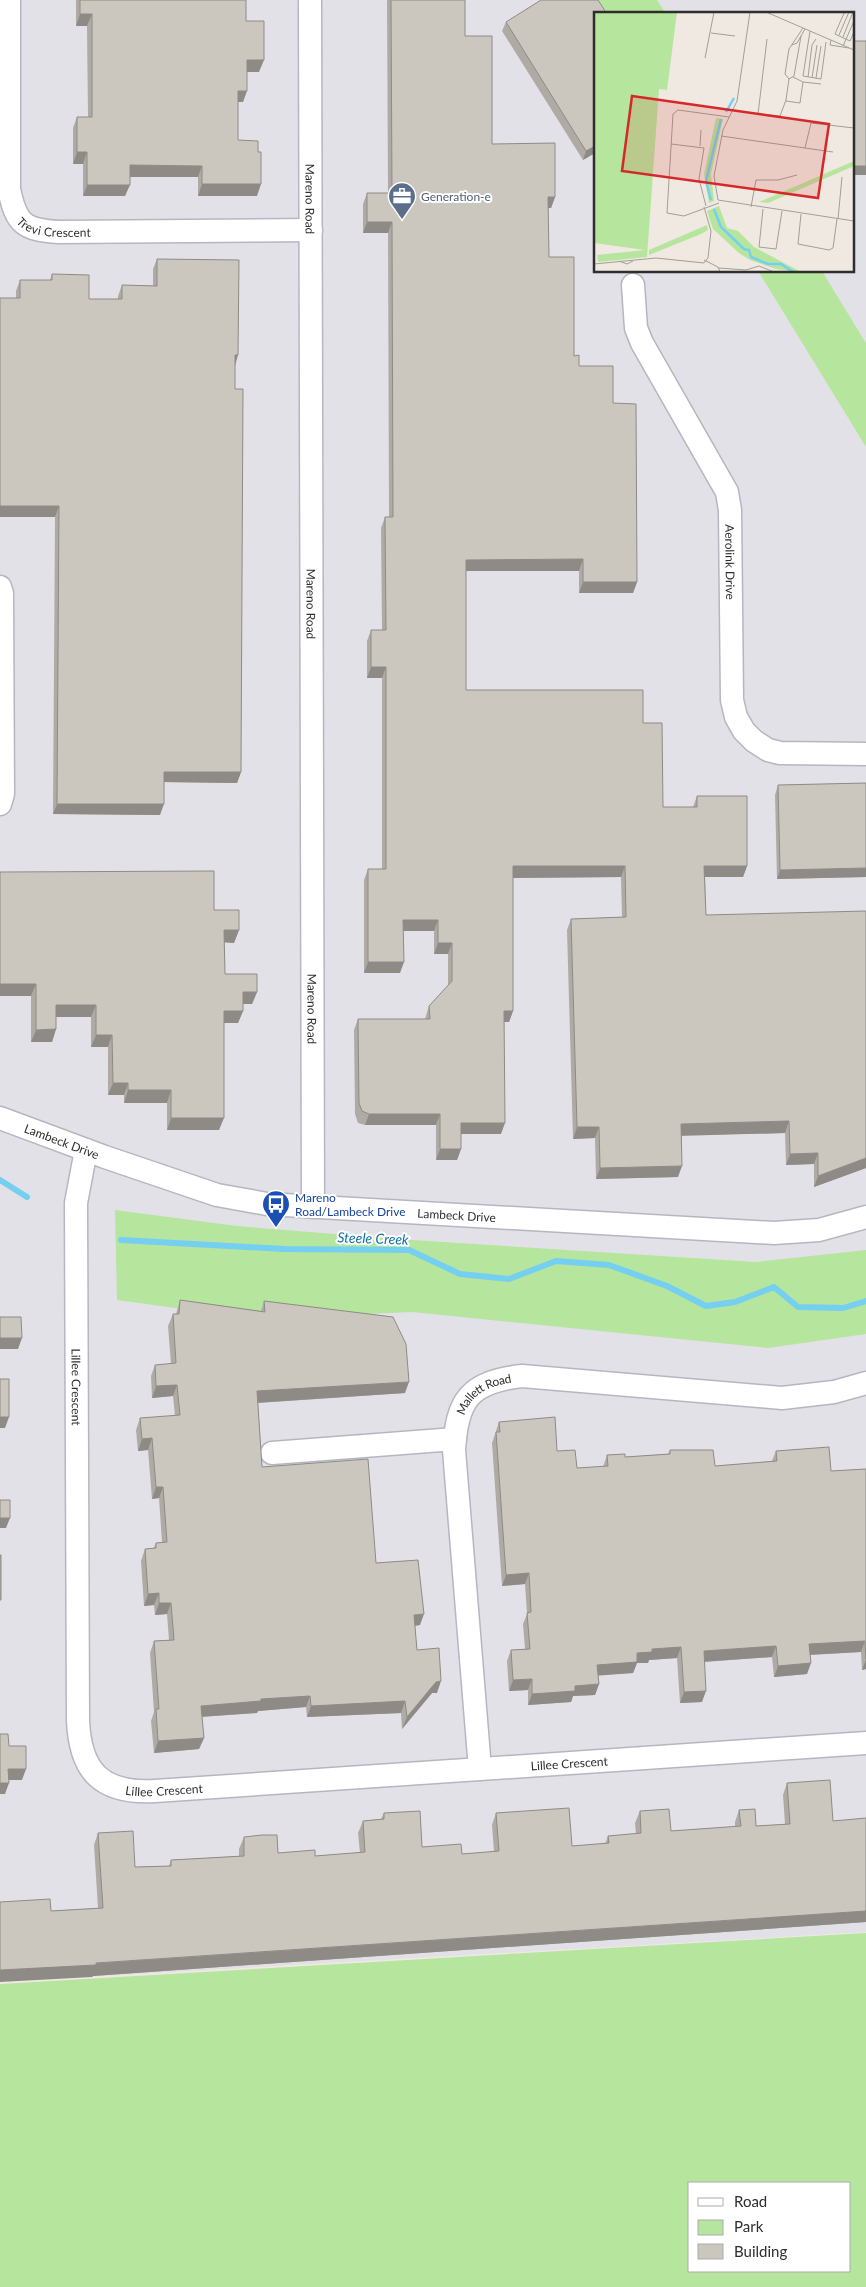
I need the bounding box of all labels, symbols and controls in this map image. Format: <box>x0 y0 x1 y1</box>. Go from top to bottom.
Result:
inset map <box>594 12 854 272</box>
street label: Mareno Road <box>303 164 318 234</box>
office icon: Generation-e <box>387 181 417 220</box>
place label: Generation-e <box>421 189 491 204</box>
street label: Trevi Crescent <box>14 214 91 240</box>
street label: Aerolink Drive <box>723 524 738 600</box>
street label: Mareno Road <box>304 569 319 639</box>
street label: Mareno Road <box>305 974 320 1044</box>
street label: Lambeck Drive <box>22 1120 101 1162</box>
bus stop icon: Mareno Road/Lambeck Drive <box>261 1189 291 1228</box>
place label: Mareno Road/Lambeck Drive <box>295 1190 406 1219</box>
street label: Lambeck Drive <box>417 1205 496 1225</box>
water label: Steele Creek <box>337 1228 409 1248</box>
street label: Lillee Crescent <box>69 1348 84 1426</box>
street label: Mallett Road <box>453 1370 512 1417</box>
street label: Lillee Crescent <box>530 1753 609 1773</box>
street label: Lillee Crescent <box>124 1780 204 1799</box>
legend <box>688 2182 851 2272</box>
text: Road <box>734 2192 767 2210</box>
text: Park <box>734 2217 764 2235</box>
text: Building <box>734 2242 787 2260</box>

